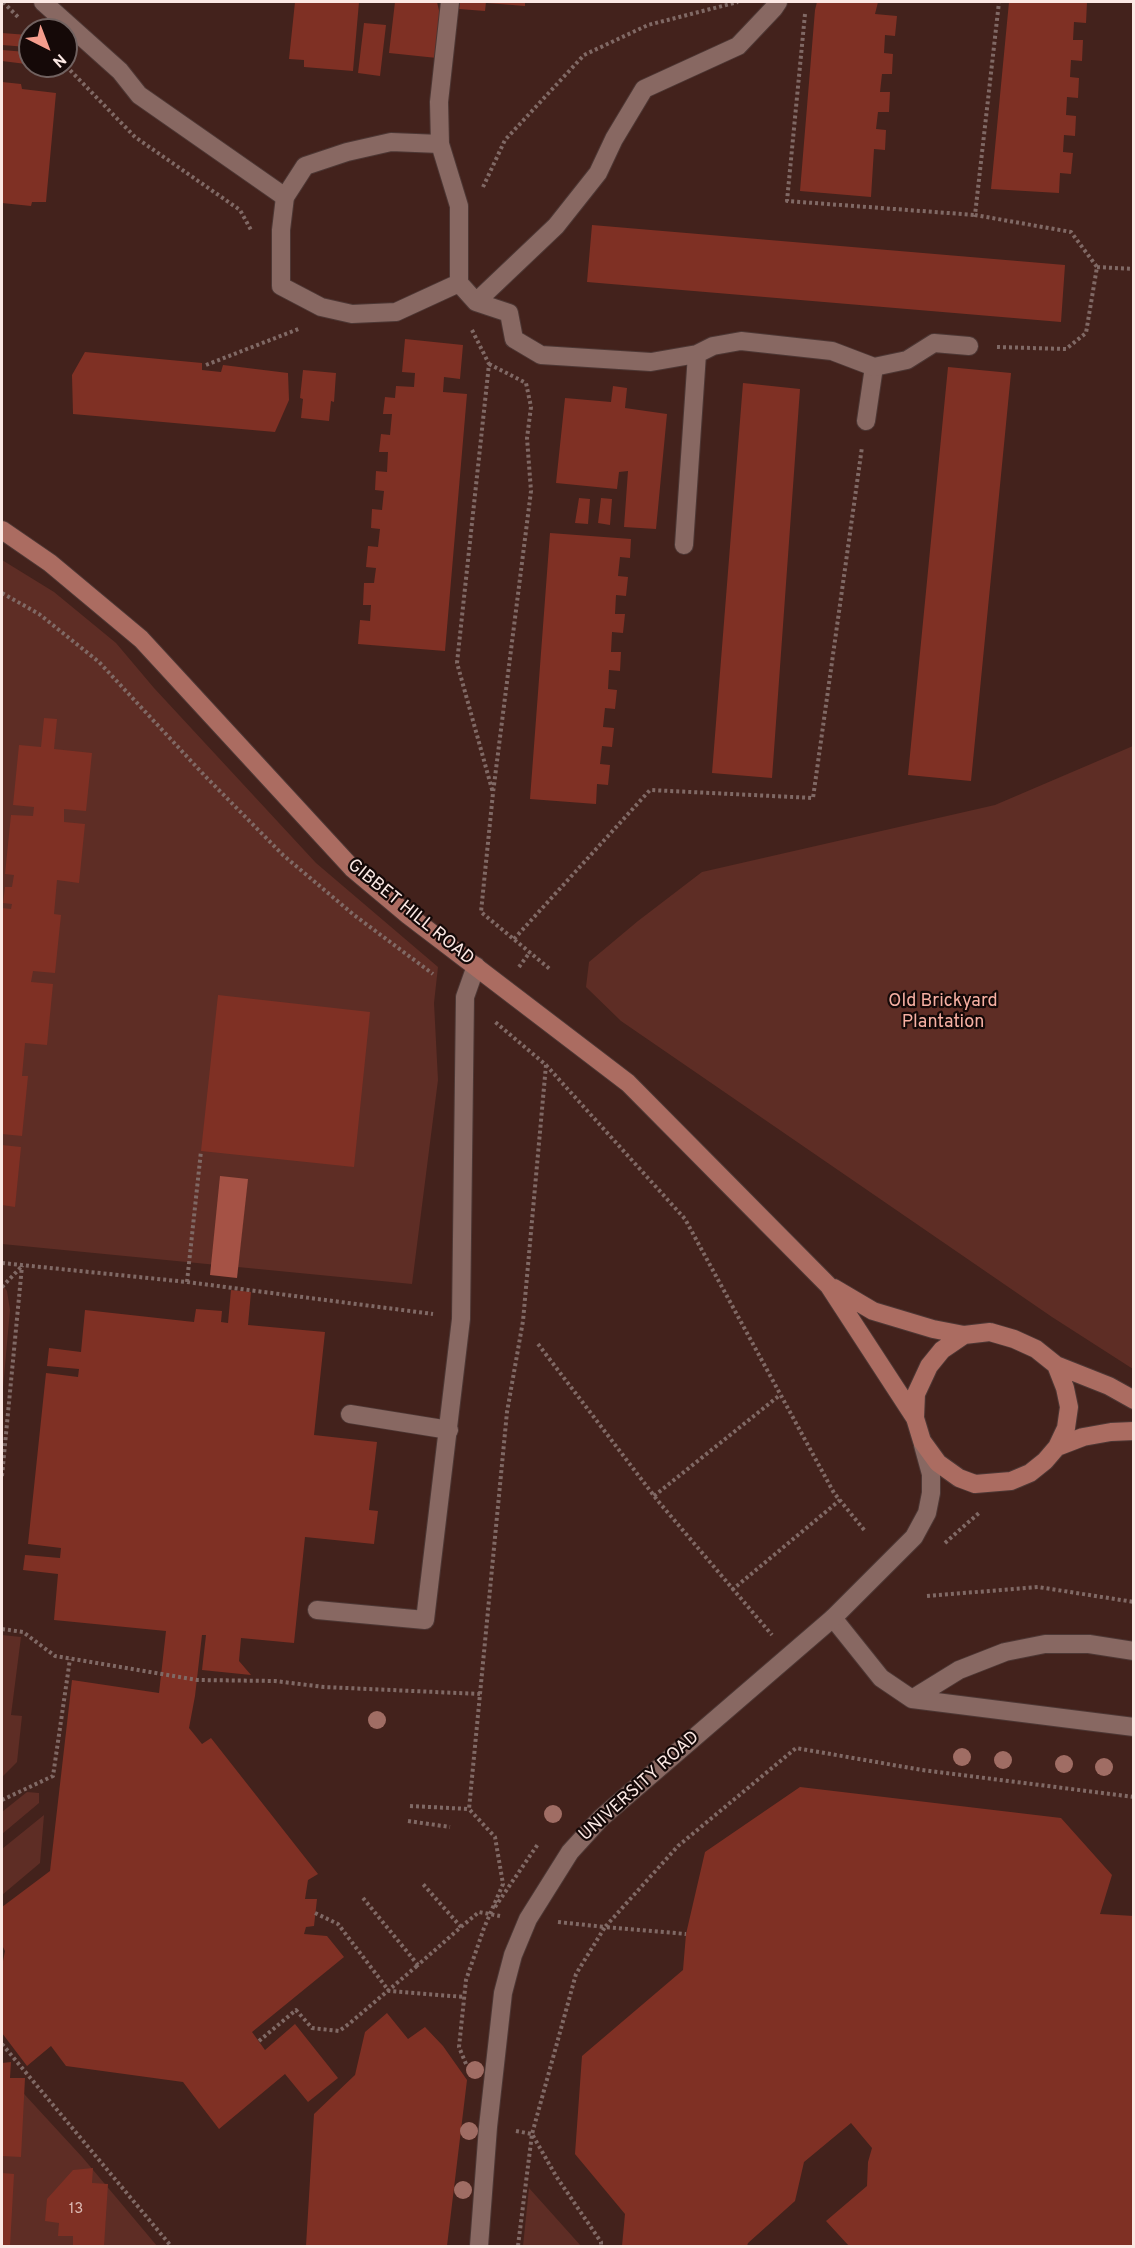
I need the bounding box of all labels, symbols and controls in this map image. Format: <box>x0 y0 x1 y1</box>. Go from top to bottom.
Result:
north arrow <box>18 18 78 78</box>
text: N <box>48 49 70 71</box>
street label: GIBBET HILL ROAD <box>342 855 478 971</box>
park label: Old Brickyard Plantation <box>888 991 998 1034</box>
street label: UNIVERSITY ROAD <box>576 1727 704 1847</box>
house number: 13 <box>69 2201 83 2219</box>

